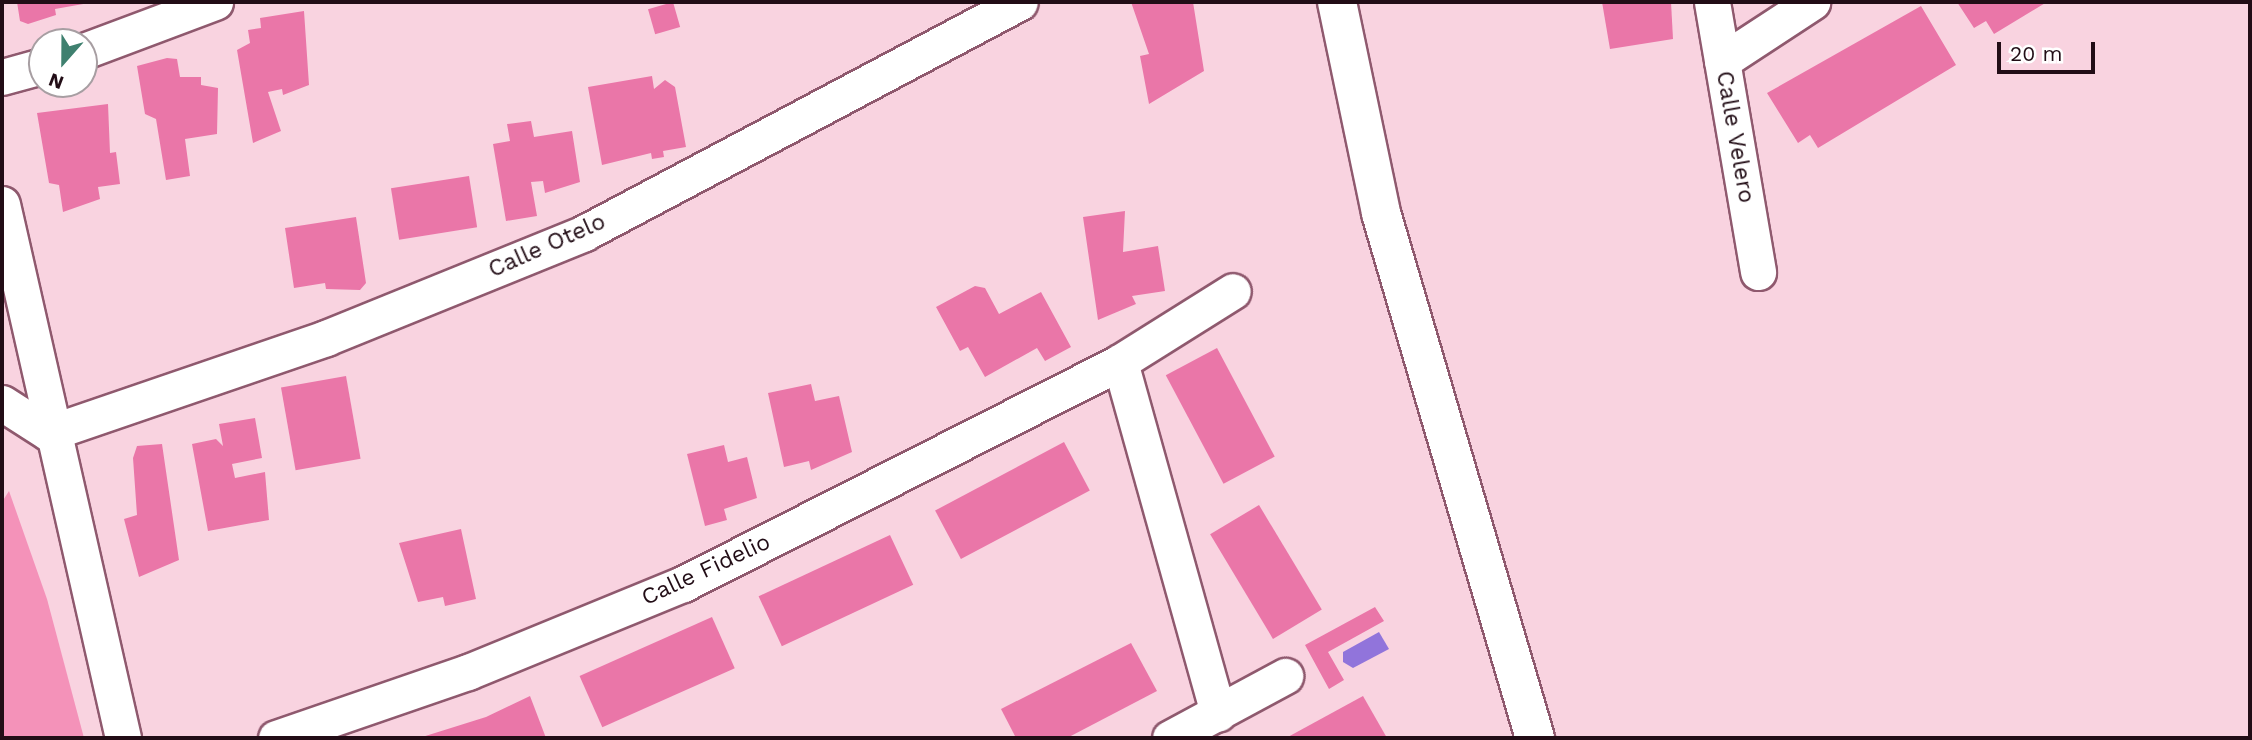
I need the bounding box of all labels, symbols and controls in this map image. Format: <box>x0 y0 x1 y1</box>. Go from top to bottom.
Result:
north arrow <box>28 28 98 98</box>
scale bar <box>2000 28 2098 72</box>
text: 20 m <box>2010 41 2062 66</box>
text: N <box>45 68 67 94</box>
street label: Calle Velero <box>1710 69 1760 205</box>
street label: Calle Otelo <box>484 208 610 284</box>
street label: Calle Fidelio <box>637 528 775 612</box>

